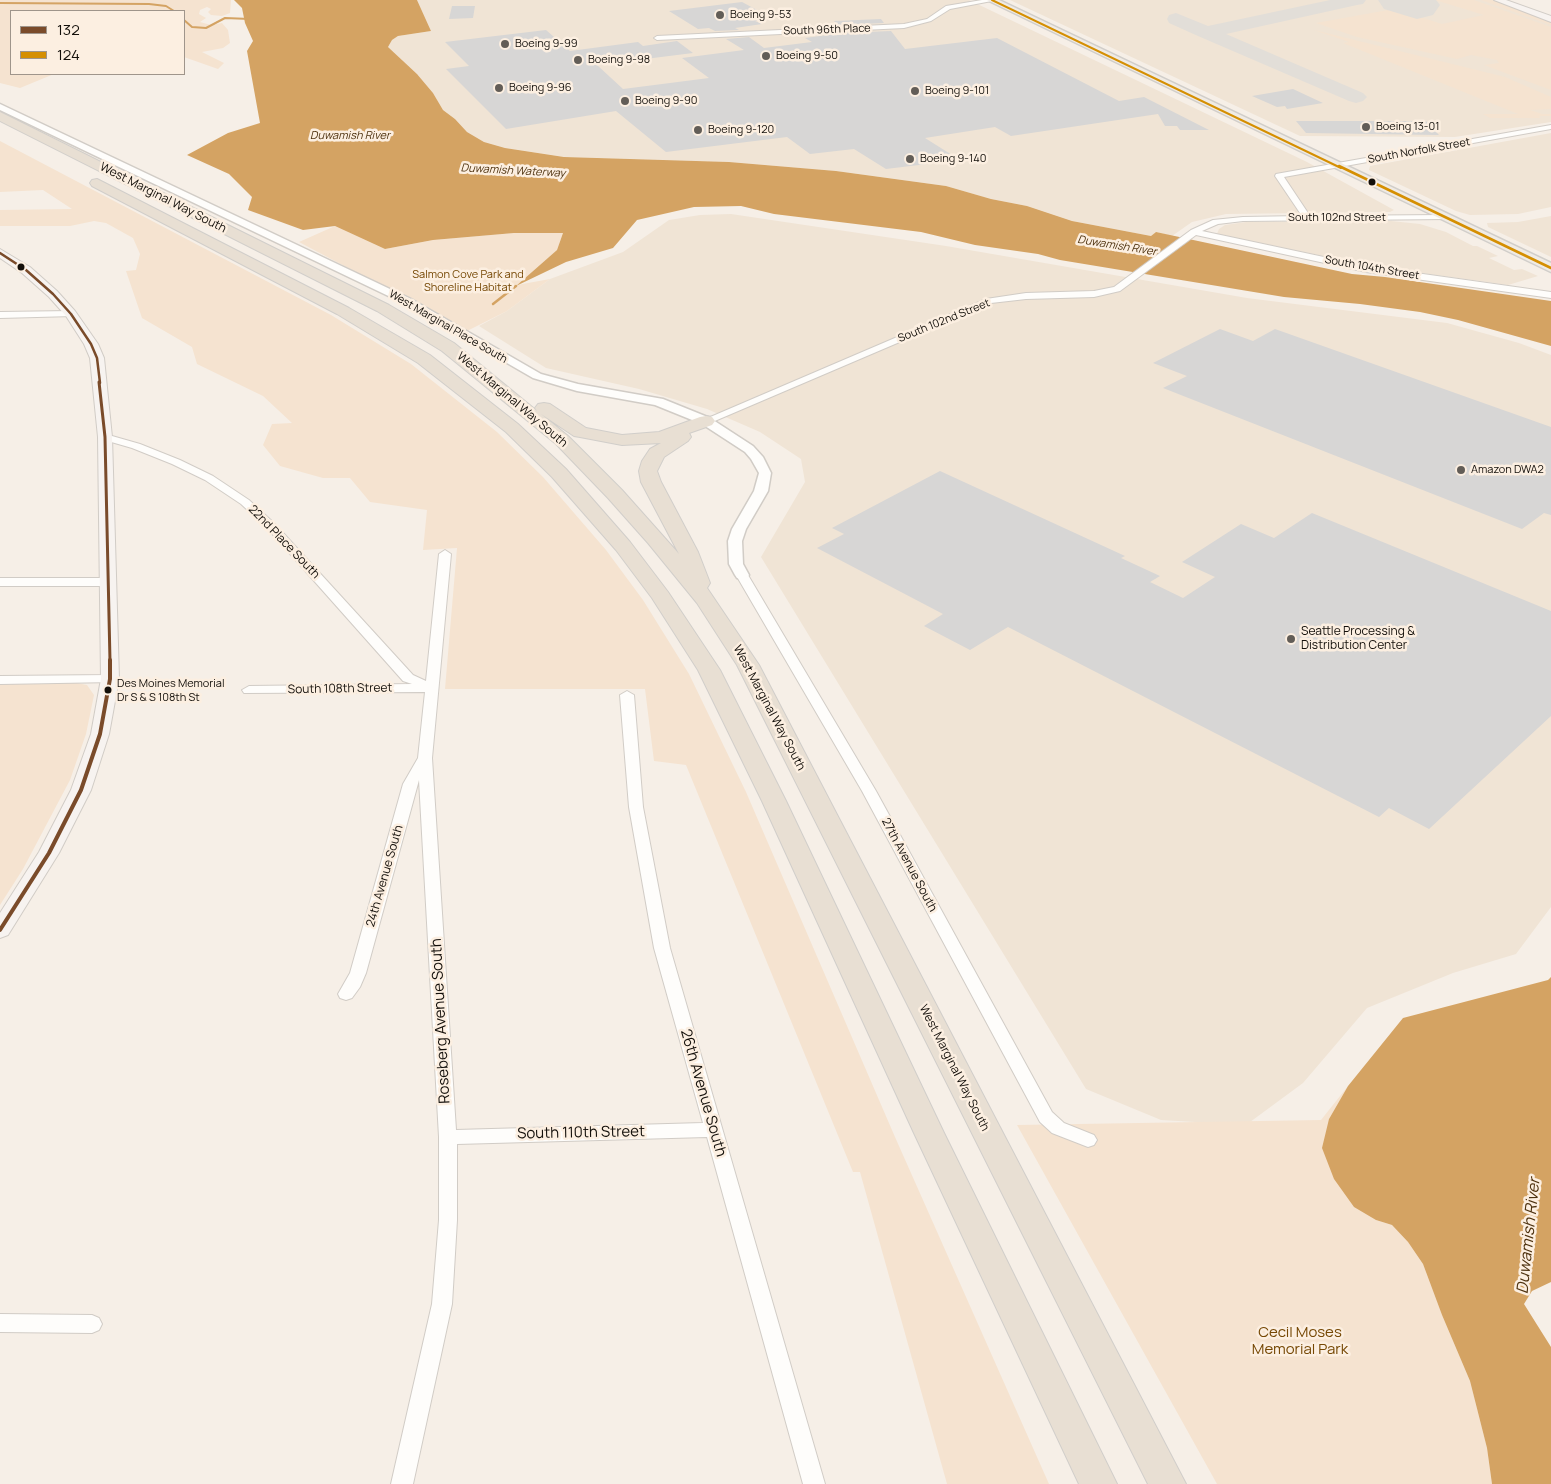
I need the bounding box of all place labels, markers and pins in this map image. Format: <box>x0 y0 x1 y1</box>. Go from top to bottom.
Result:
place label: Boeing 9-53 <box>730 8 791 22</box>
marker: Boeing 9-53 <box>714 9 726 21</box>
place label: Boeing 9-99 <box>515 37 578 51</box>
marker: Boeing 9-99 <box>499 38 511 50</box>
place label: Boeing 9-50 <box>776 49 838 63</box>
marker: Boeing 9-50 <box>760 50 772 62</box>
place label: Boeing 9-98 <box>588 53 650 67</box>
marker: Boeing 9-98 <box>572 54 584 66</box>
place label: Boeing 9-96 <box>509 81 572 95</box>
marker: Boeing 9-96 <box>493 82 505 94</box>
place label: Boeing 9-101 <box>925 84 989 98</box>
marker: Boeing 9-101 <box>909 85 921 97</box>
place label: Boeing 9-90 <box>635 94 697 108</box>
marker: Boeing 9-90 <box>619 95 631 107</box>
place label: Boeing 13-01 <box>1376 120 1439 134</box>
marker: Boeing 13-01 <box>1360 121 1372 133</box>
place label: Boeing 9-120 <box>708 123 774 137</box>
marker: Boeing 9-120 <box>692 124 704 136</box>
place label: Boeing 9-140 <box>920 152 986 166</box>
marker: Boeing 9-140 <box>904 153 916 165</box>
unlabelled marker <box>1367 177 1377 187</box>
unlabelled marker <box>16 262 26 272</box>
place label: Amazon DWA2 <box>1471 463 1544 477</box>
marker: Amazon DWA2 <box>1455 464 1467 476</box>
place label: Seattle Processing & Distribution Center <box>1301 625 1415 653</box>
marker: Seattle Processing & Distribution Center <box>1285 633 1297 645</box>
place label: Des Moines Memorial Dr S & S 108th St <box>117 677 225 703</box>
marker: Des Moines Memorial Dr S & S 108th St <box>103 685 113 695</box>

